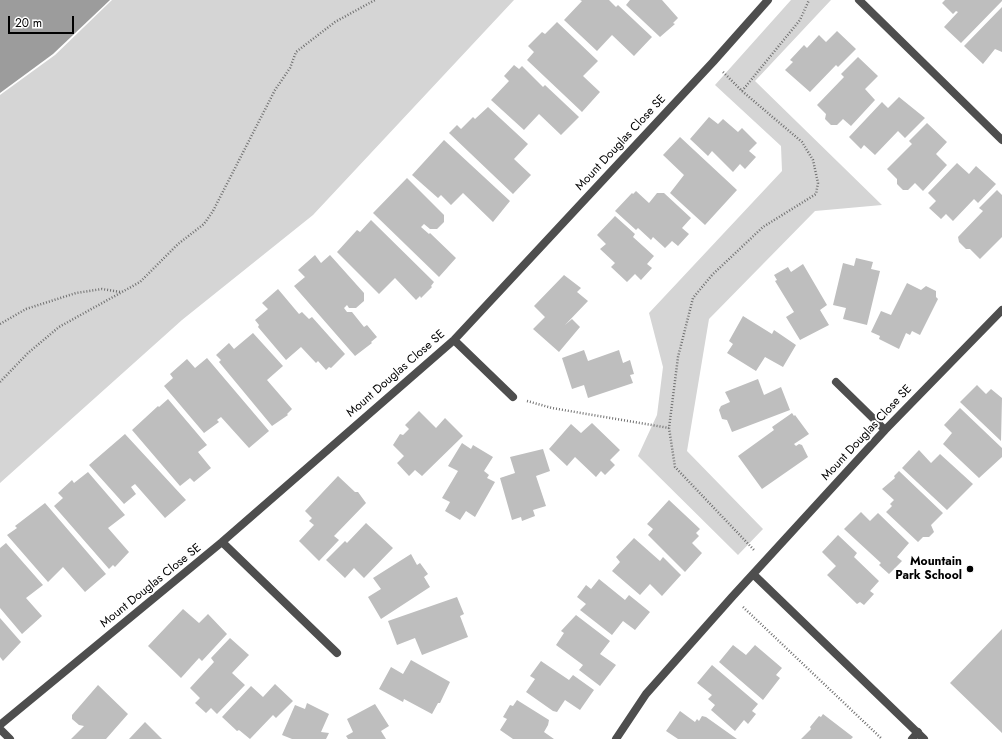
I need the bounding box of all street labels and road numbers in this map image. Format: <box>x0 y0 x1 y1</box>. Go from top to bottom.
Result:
street label: Mount Douglas Close SE <box>573 92 669 194</box>
street label: Mount Douglas Close SE <box>344 327 448 421</box>
street label: Mount Douglas Close SE <box>819 382 915 484</box>
street label: Mount Douglas Close SE <box>98 541 204 631</box>

